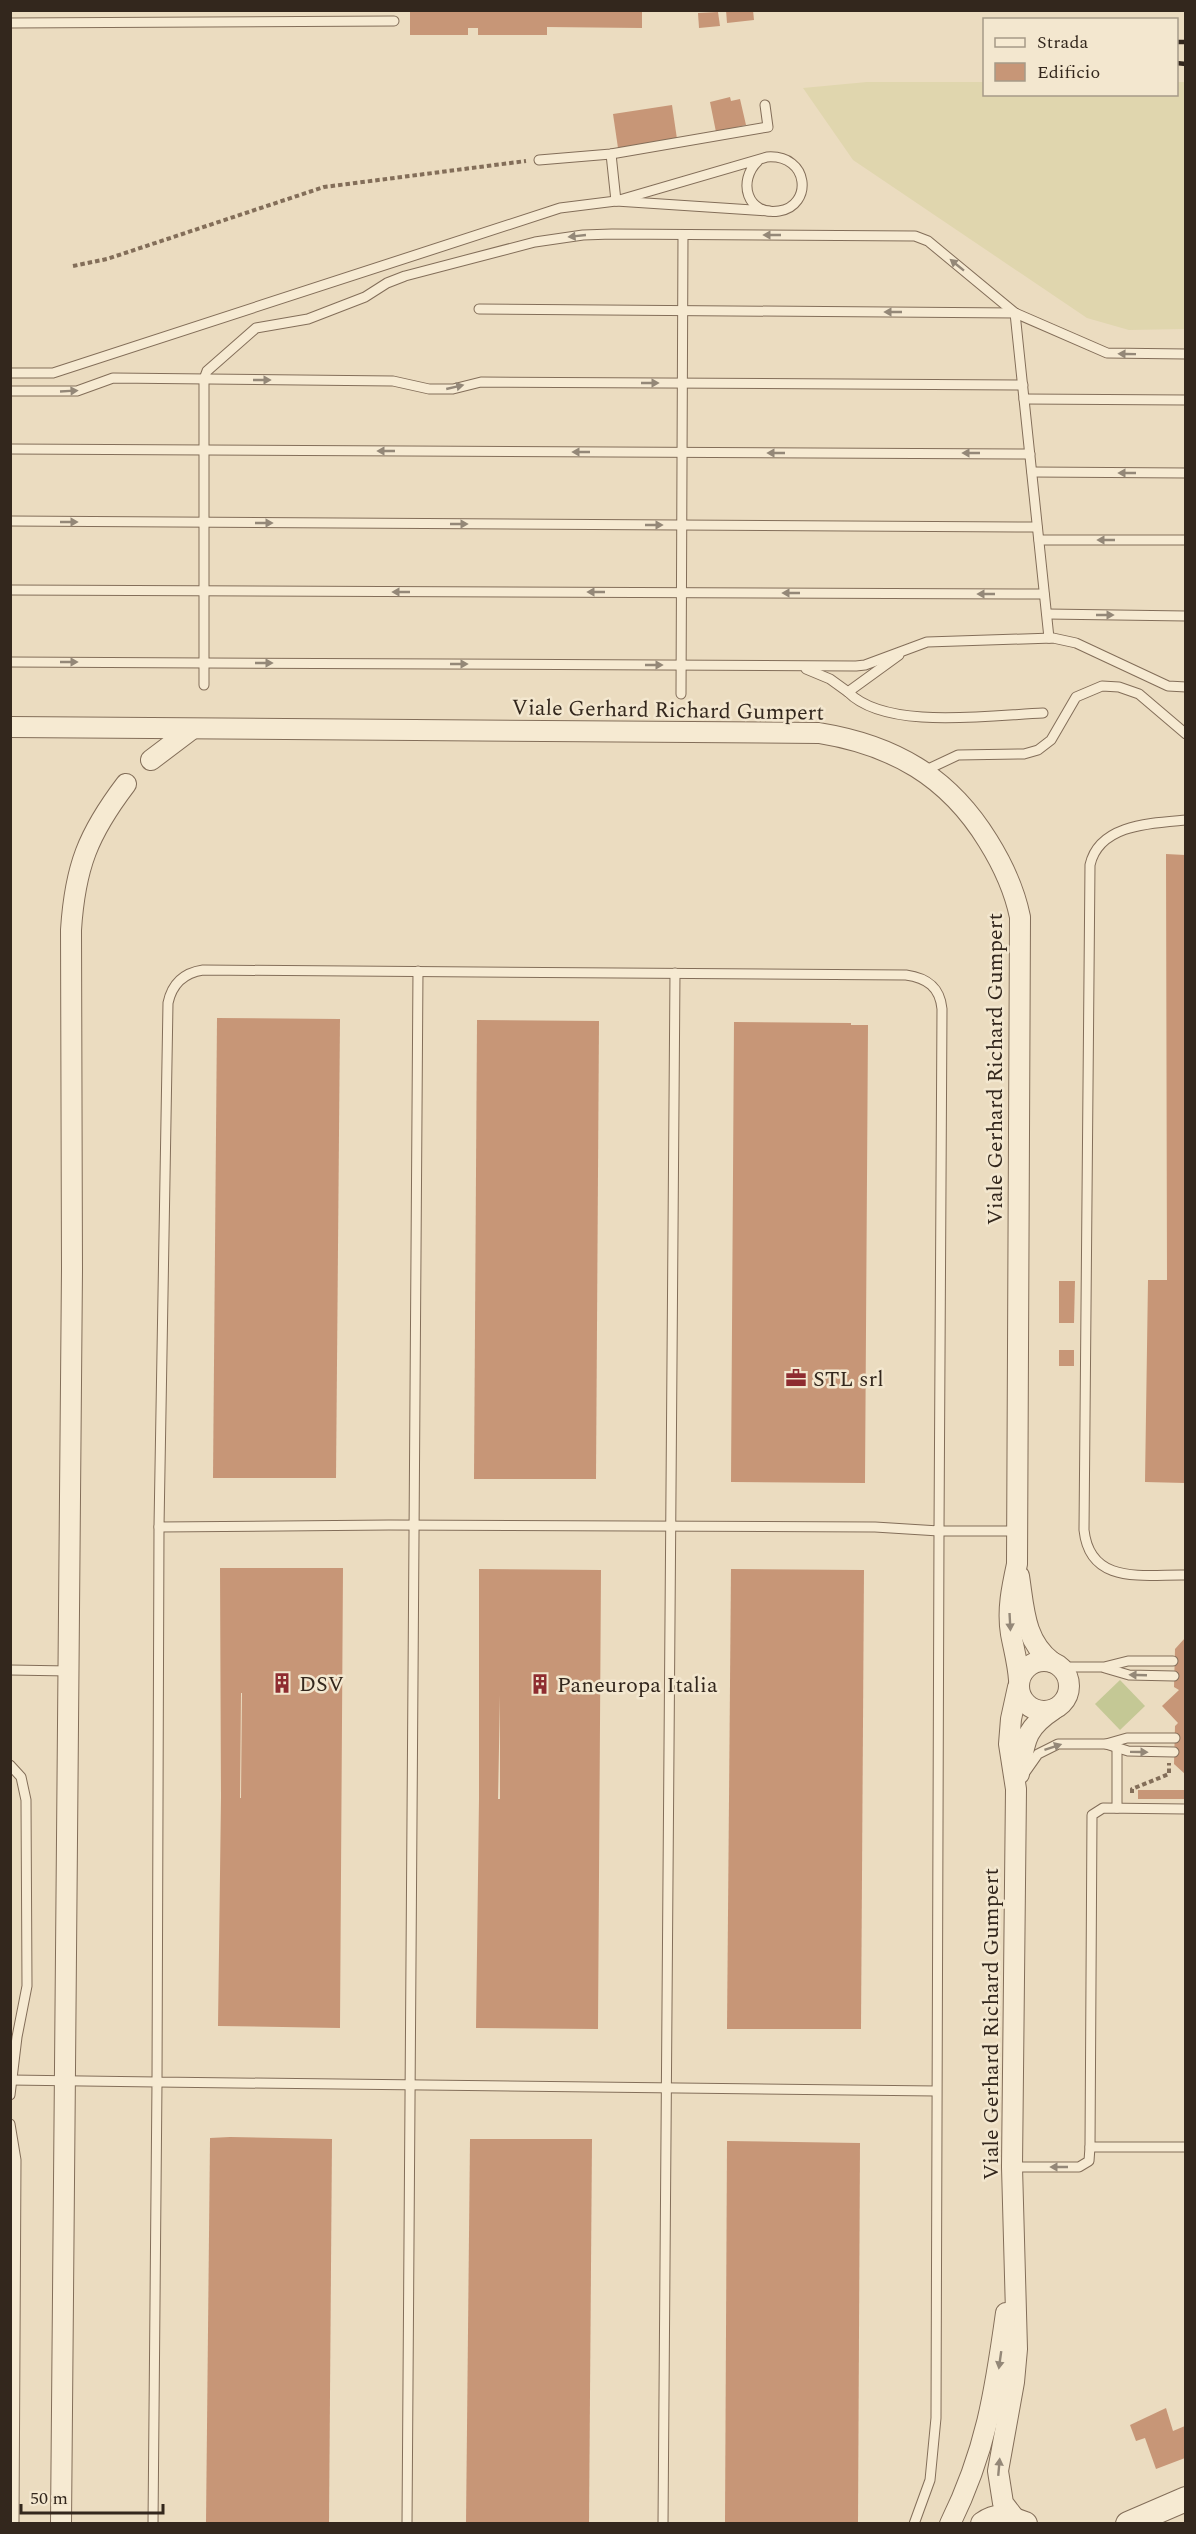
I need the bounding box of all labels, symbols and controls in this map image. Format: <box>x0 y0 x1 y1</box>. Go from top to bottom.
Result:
legend <box>983 18 1178 96</box>
text: Strada <box>1037 29 1088 56</box>
text: Edificio <box>1037 59 1100 86</box>
one-way arrow <box>763 230 782 240</box>
one-way arrow <box>568 231 587 241</box>
one-way arrow <box>950 260 965 272</box>
one-way arrow <box>884 307 903 317</box>
one-way arrow <box>1118 349 1137 359</box>
one-way arrow <box>252 375 271 385</box>
one-way arrow <box>640 378 659 388</box>
one-way arrow <box>446 382 465 391</box>
one-way arrow <box>59 386 78 395</box>
one-way arrow <box>377 446 396 456</box>
one-way arrow <box>572 447 591 457</box>
one-way arrow <box>767 448 786 457</box>
one-way arrow <box>962 448 981 458</box>
one-way arrow <box>1118 468 1137 477</box>
one-way arrow <box>59 517 78 527</box>
one-way arrow <box>254 518 273 528</box>
one-way arrow <box>449 519 468 529</box>
one-way arrow <box>644 520 663 530</box>
one-way arrow <box>1097 535 1116 545</box>
one-way arrow <box>391 587 410 596</box>
one-way arrow <box>586 588 605 597</box>
one-way arrow <box>781 588 800 598</box>
one-way arrow <box>976 589 995 599</box>
one-way arrow <box>1096 610 1115 620</box>
one-way arrow <box>59 657 78 667</box>
one-way arrow <box>254 658 273 668</box>
one-way arrow <box>449 659 468 669</box>
one-way arrow <box>644 660 663 670</box>
street label: Viale Gerhard Richard Gumpert <box>511 691 825 730</box>
street label: Viale Gerhard Richard Gumpert <box>979 913 1012 1225</box>
place label: STL srl <box>813 1363 884 1396</box>
office icon: STL srl <box>784 1366 808 1390</box>
one-way arrow <box>1006 1612 1015 1631</box>
place label: DSV <box>299 1668 344 1701</box>
place label: Paneuropa Italia <box>557 1669 718 1702</box>
one-way arrow <box>1129 1670 1148 1679</box>
building icon: DSV <box>270 1671 294 1695</box>
building icon: Paneuropa Italia <box>528 1672 552 1696</box>
one-way arrow <box>1044 1742 1062 1751</box>
one-way arrow <box>1130 1747 1149 1756</box>
street label: Viale Gerhard Richard Gumpert <box>975 1868 1008 2180</box>
one-way arrow <box>1049 2162 1068 2172</box>
one-way arrow <box>995 2350 1004 2369</box>
one-way arrow <box>994 2457 1004 2476</box>
scale bar <box>21 2477 164 2515</box>
text: 50 m <box>30 2485 68 2512</box>

